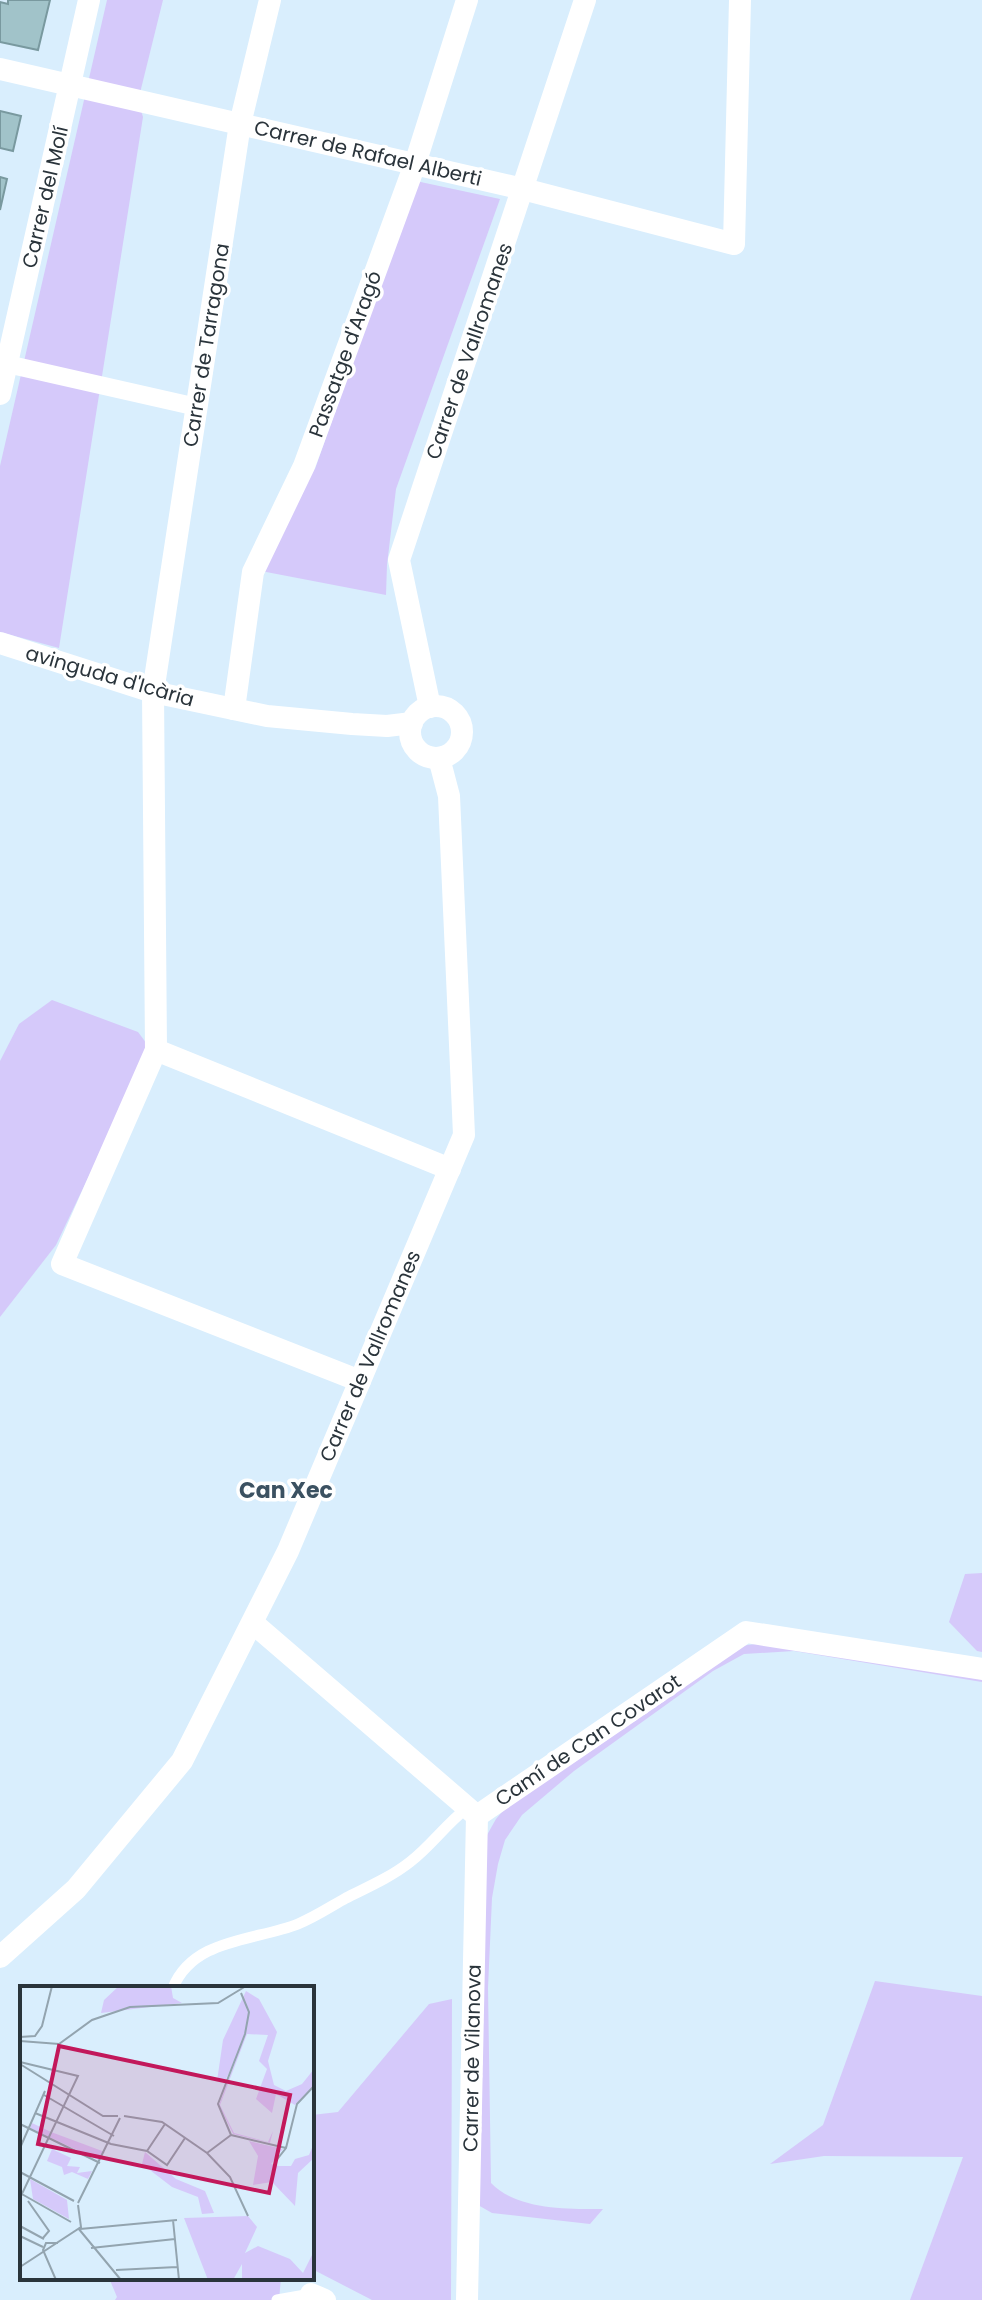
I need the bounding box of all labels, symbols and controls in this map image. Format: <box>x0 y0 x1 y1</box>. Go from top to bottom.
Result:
street label: Carrer de Rafael Alberti <box>251 113 485 193</box>
street label: Carrer del Molí <box>15 123 75 271</box>
street label: Carrer de Vallromanes <box>419 239 519 463</box>
street label: Carrer de Tarragona <box>176 241 236 449</box>
street label: Passatge d'Aragó <box>302 267 388 441</box>
street label: avinguda d'Icària <box>22 639 198 713</box>
street label: Carrer de Vallromanes <box>313 1246 427 1466</box>
district label: Can Xec <box>239 1475 333 1506</box>
street label: Camí de Can Covarot <box>490 1667 686 1813</box>
street label: Carrer de Vilanova <box>456 1964 488 2152</box>
inset map <box>20 1986 314 2280</box>

